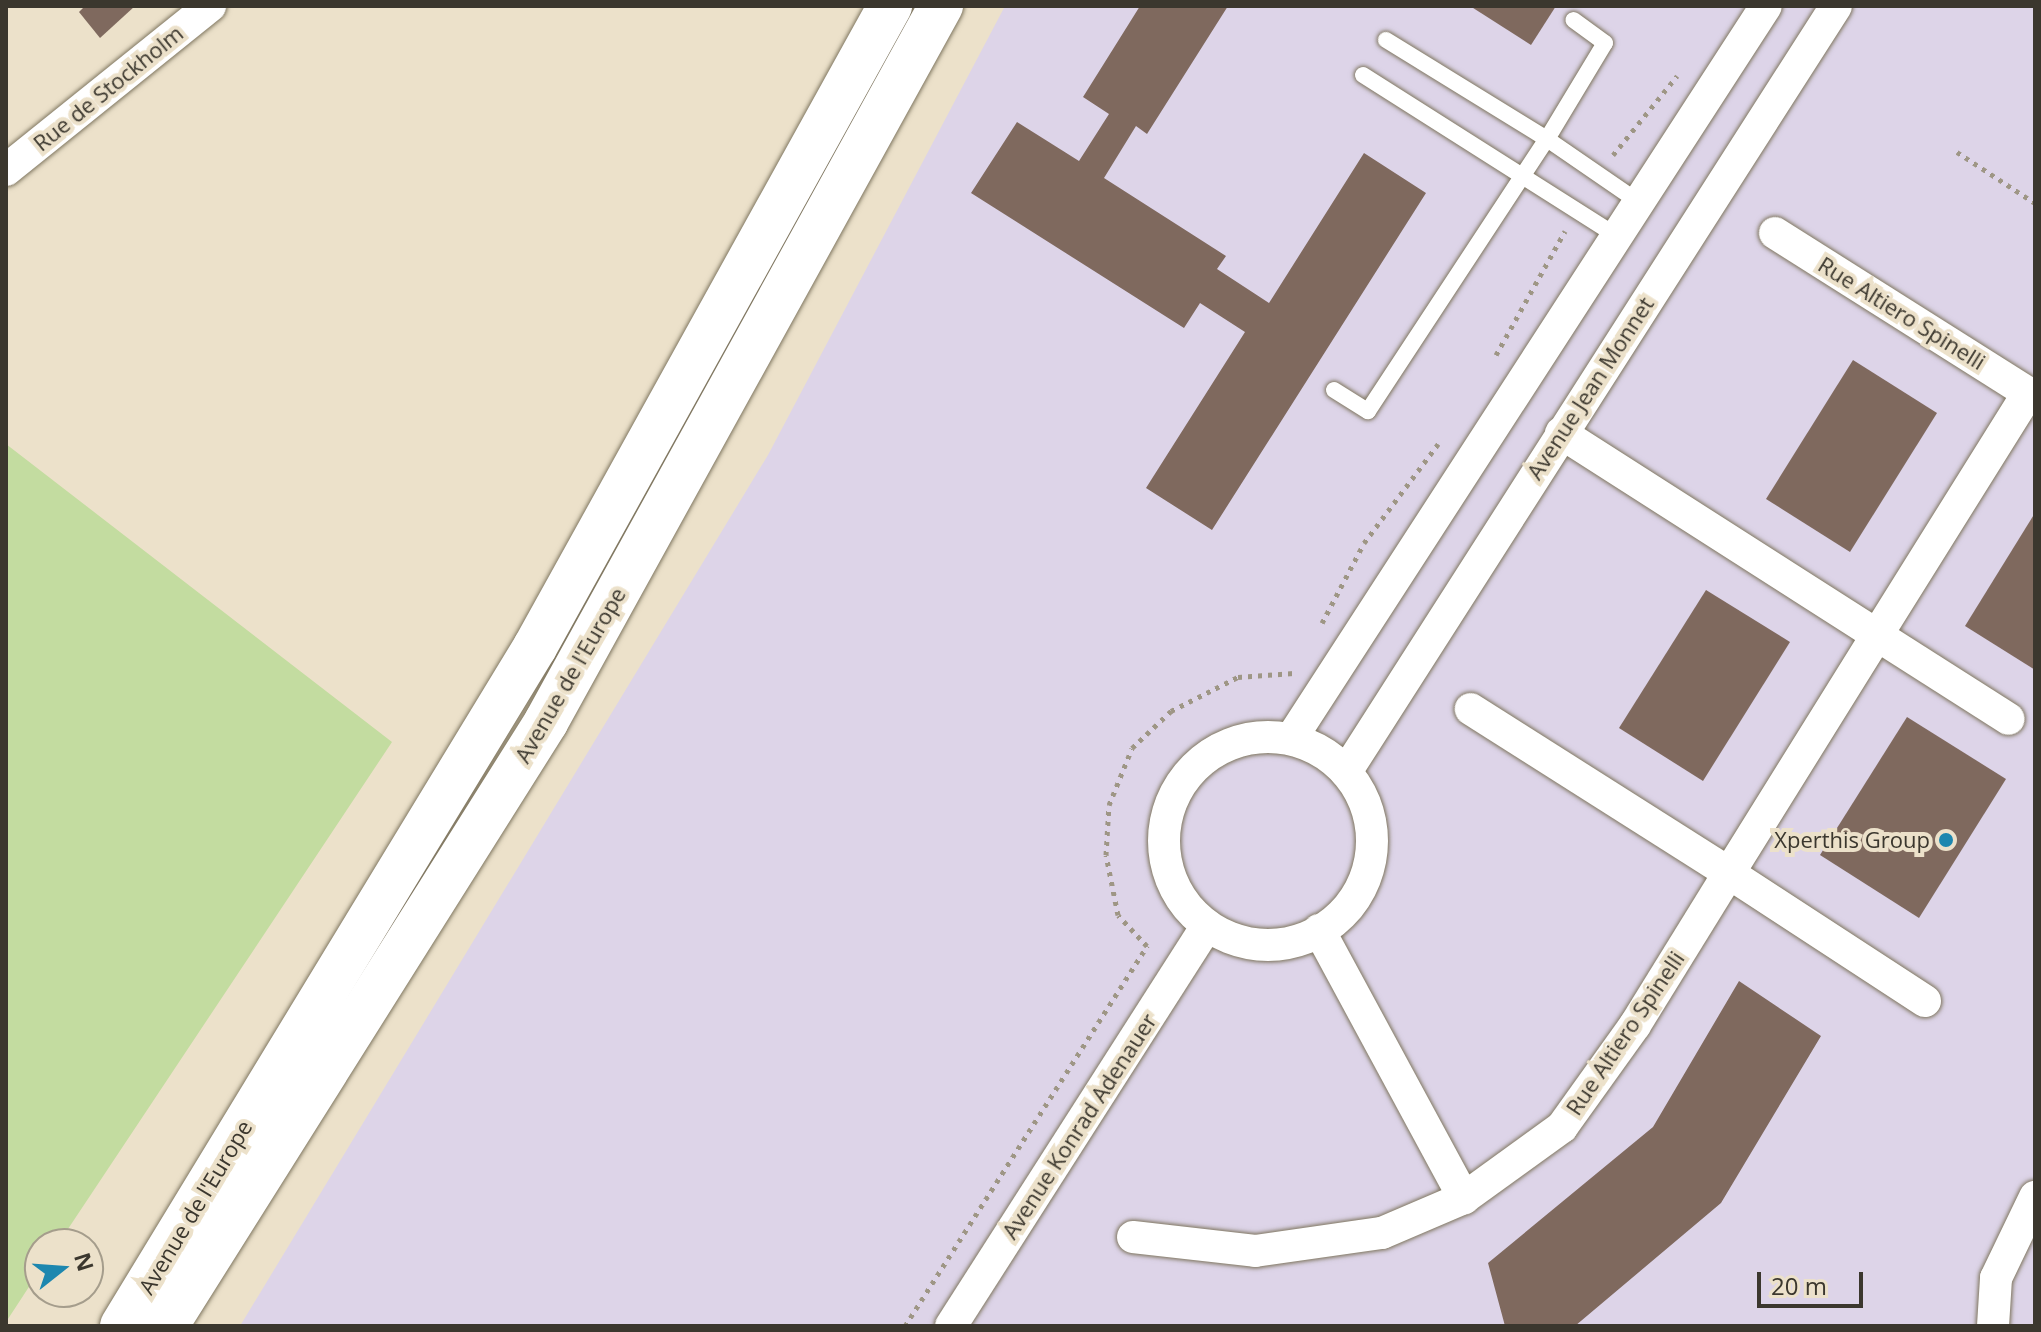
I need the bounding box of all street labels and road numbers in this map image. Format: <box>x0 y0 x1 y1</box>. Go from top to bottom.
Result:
street label: Rue de Stockholm <box>28 20 188 156</box>
street label: Rue Altiero Spinelli <box>1814 251 1990 375</box>
street label: Avenue Jean Monnet <box>1521 292 1659 484</box>
street label: Avenue de l'Europe <box>509 583 631 767</box>
street label: Rue Altiero Spinelli <box>1560 946 1690 1120</box>
street label: Avenue Konrad Adenauer <box>996 1008 1162 1244</box>
street label: Avenue de l'Europe <box>133 1115 257 1299</box>

